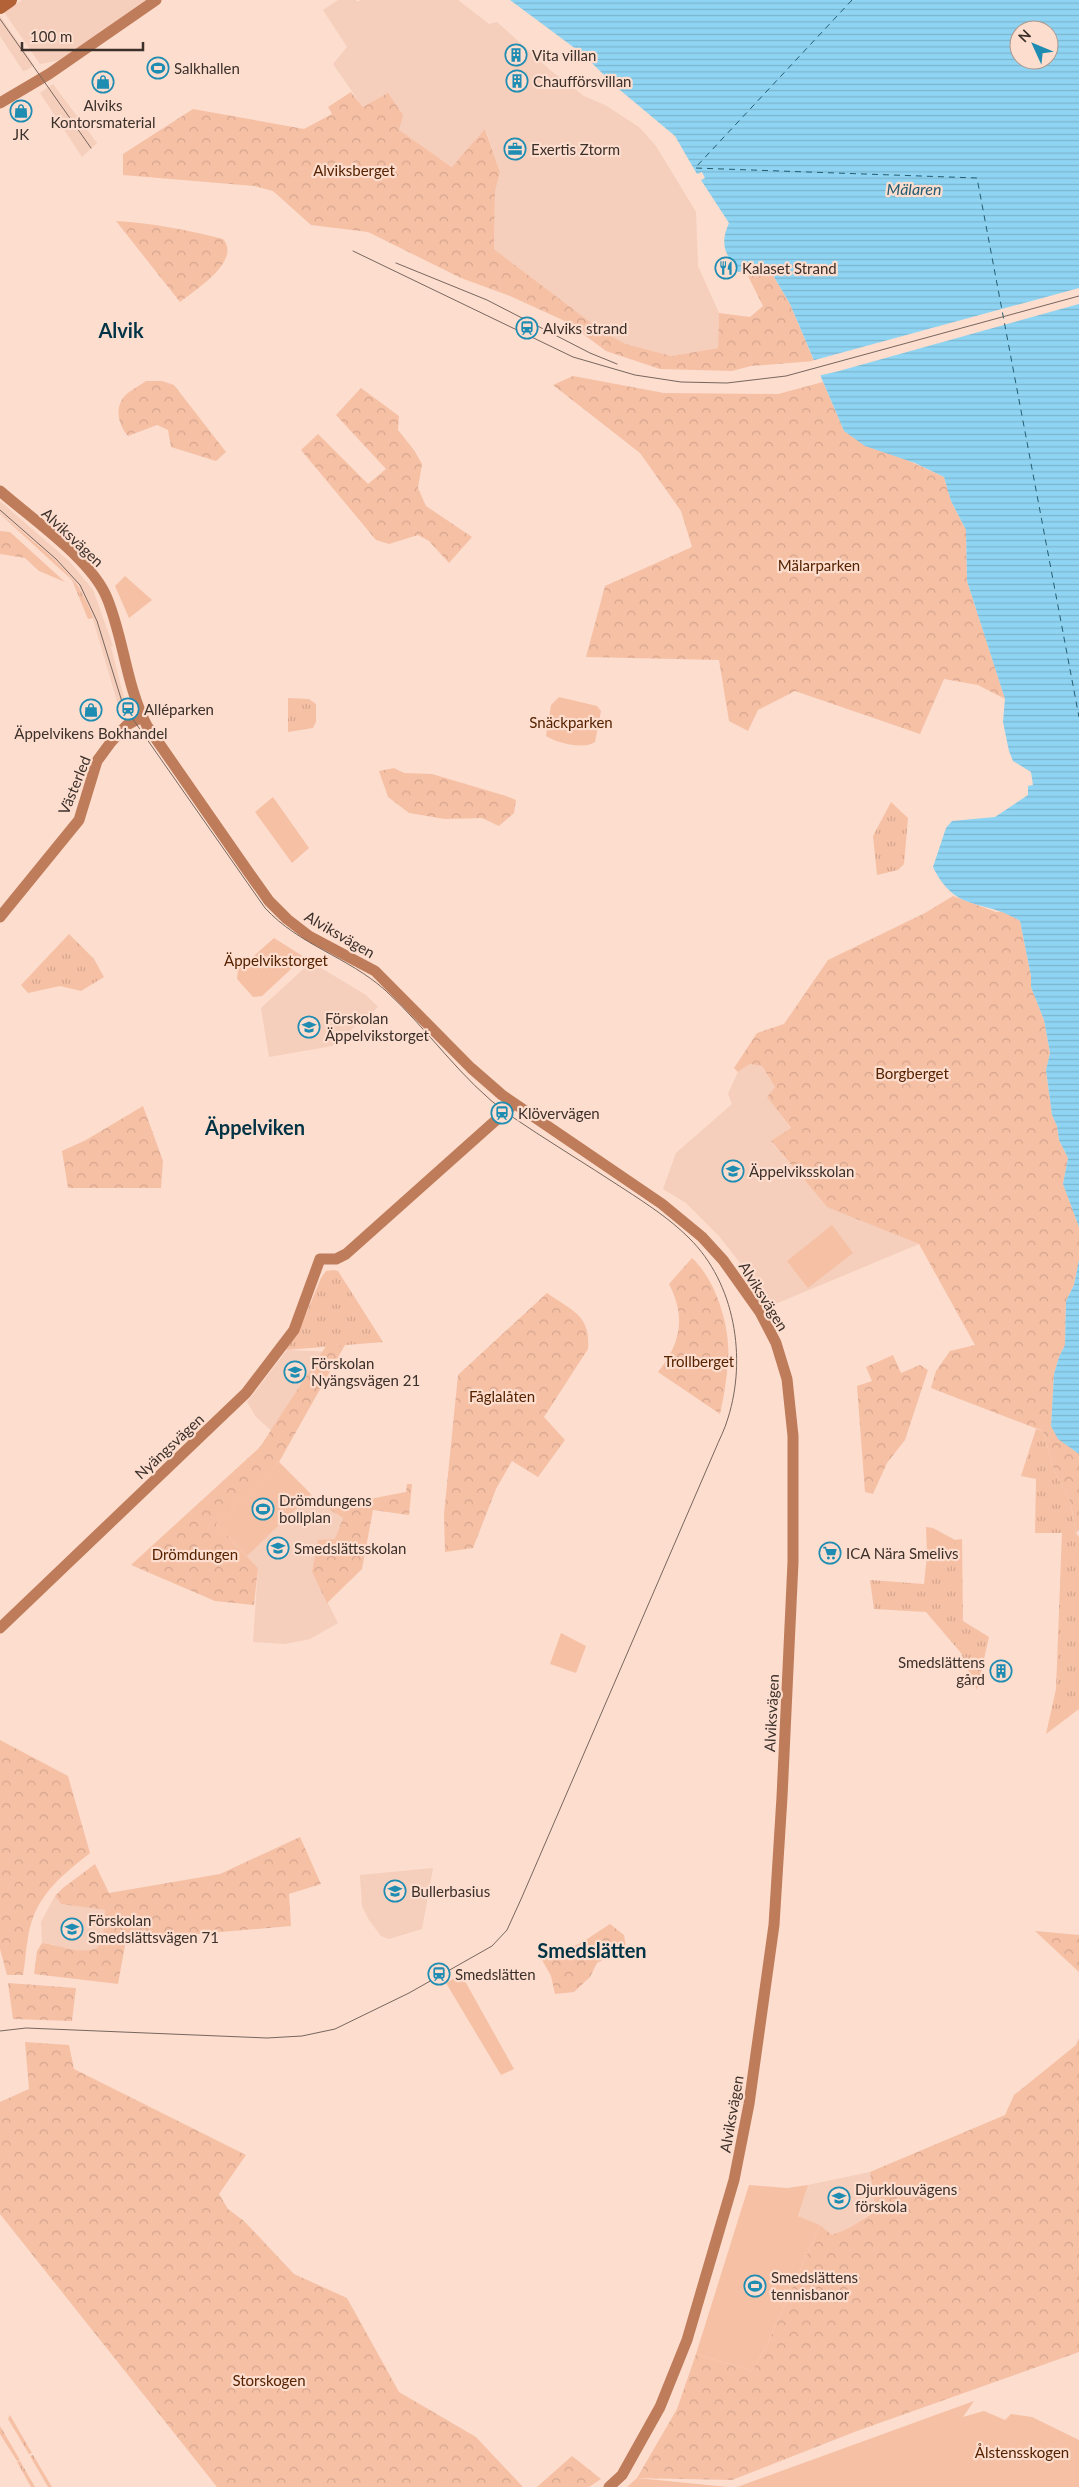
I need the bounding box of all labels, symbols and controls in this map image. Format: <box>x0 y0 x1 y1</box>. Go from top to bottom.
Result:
scale bar <box>22 20 144 52</box>
north arrow <box>1009 20 1059 70</box>
text: N <box>1014 26 1034 45</box>
text: 100 m <box>30 27 72 45</box>
building icon: Vita villan <box>504 43 528 67</box>
place label: Vita villan <box>532 46 596 64</box>
sports icon: Salkhallen <box>146 56 170 80</box>
place label: Salkhallen <box>174 59 240 77</box>
building icon: Chaufförsvillan <box>505 69 529 93</box>
shop icon: Alviks Kontorsmaterial <box>91 70 115 94</box>
place label: Chaufförsvillan <box>533 72 632 90</box>
place label: Alviks Kontorsmaterial <box>51 96 155 131</box>
shop icon: JK <box>9 99 33 123</box>
place label: JK <box>13 125 29 143</box>
office icon: Exertis Ztorm <box>503 137 527 161</box>
place label: Exertis Ztorm <box>531 140 620 158</box>
park label: Alviksberget <box>313 161 395 179</box>
water label: Mälaren <box>887 179 941 198</box>
restaurant icon: Kalaset Strand <box>714 256 738 280</box>
place label: Kalaset Strand <box>742 259 837 277</box>
station icon: Alviks strand <box>515 316 539 340</box>
district label: Alvik <box>97 318 144 342</box>
place label: Alviks strand <box>543 319 627 337</box>
street label: Alviksvägen <box>38 504 108 570</box>
park label: Mälarparken <box>778 556 860 574</box>
station icon: Alléparken <box>116 697 140 721</box>
shop icon: Äppelvikens Bokhandel <box>79 698 103 722</box>
place label: Alléparken <box>144 700 214 718</box>
park label: Snäckparken <box>529 713 613 731</box>
place label: Äppelvikens Bokhandel <box>14 724 168 742</box>
street label: Västerled <box>54 753 94 817</box>
street label: Alviksvägen <box>302 907 378 961</box>
park label: Äppelvikstorget <box>224 951 329 969</box>
place label: Förskolan Äppelvikstorget <box>325 1009 430 1044</box>
school or university icon: Förskolan Äppelvikstorget <box>297 1015 321 1039</box>
park label: Borgberget <box>875 1064 949 1082</box>
station icon: Klövervägen <box>490 1101 514 1125</box>
place label: Klövervägen <box>518 1104 600 1122</box>
district label: Äppelviken <box>204 1115 305 1139</box>
school or university icon: Äppelviksskolan <box>721 1159 745 1183</box>
place label: Äppelviksskolan <box>749 1162 854 1180</box>
street label: Alviksvägen <box>736 1258 792 1334</box>
park label: Trollberget <box>664 1352 735 1370</box>
place label: Förskolan Nyängsvägen 21 <box>311 1354 420 1389</box>
school or university icon: Förskolan Nyängsvägen 21 <box>283 1360 307 1384</box>
park label: Fåglalåten <box>469 1387 535 1405</box>
street label: Nyängsvägen <box>131 1409 207 1483</box>
place label: Drömdungens bollplan <box>279 1491 372 1526</box>
sports icon: Drömdungens bollplan <box>251 1497 275 1521</box>
school or university icon: Smedslättsskolan <box>266 1536 290 1560</box>
place label: Smedslättsskolan <box>294 1539 406 1557</box>
supermarket icon: ICA Nära Smelivs <box>818 1541 842 1565</box>
place label: ICA Nära Smelivs <box>846 1544 958 1562</box>
park label: Drömdungen <box>152 1545 238 1563</box>
place label: Smedslättens gård <box>898 1653 985 1688</box>
building icon: Smedslättens gård <box>989 1659 1013 1683</box>
street label: Alviksvägen <box>760 1674 782 1752</box>
school or university icon: Bullerbasius <box>383 1879 407 1903</box>
place label: Bullerbasius <box>411 1882 490 1900</box>
place label: Förskolan Smedslättsvägen 71 <box>88 1911 219 1946</box>
school or university icon: Förskolan Smedslättsvägen 71 <box>60 1917 84 1941</box>
district label: Smedslätten <box>537 1938 647 1962</box>
station icon: Smedslätten <box>427 1962 451 1986</box>
place label: Smedslätten <box>455 1965 536 1983</box>
street label: Alviksvägen <box>715 2074 747 2154</box>
place label: Djurklouvägens förskola <box>855 2180 957 2215</box>
school or university icon: Djurklouvägens förskola <box>827 2186 851 2210</box>
place label: Smedslättens tennisbanor <box>771 2268 858 2303</box>
sports icon: Smedslättens tennisbanor <box>743 2274 767 2298</box>
park label: Storskogen <box>232 2371 306 2389</box>
park label: Ålstensskogen <box>975 2443 1069 2461</box>

